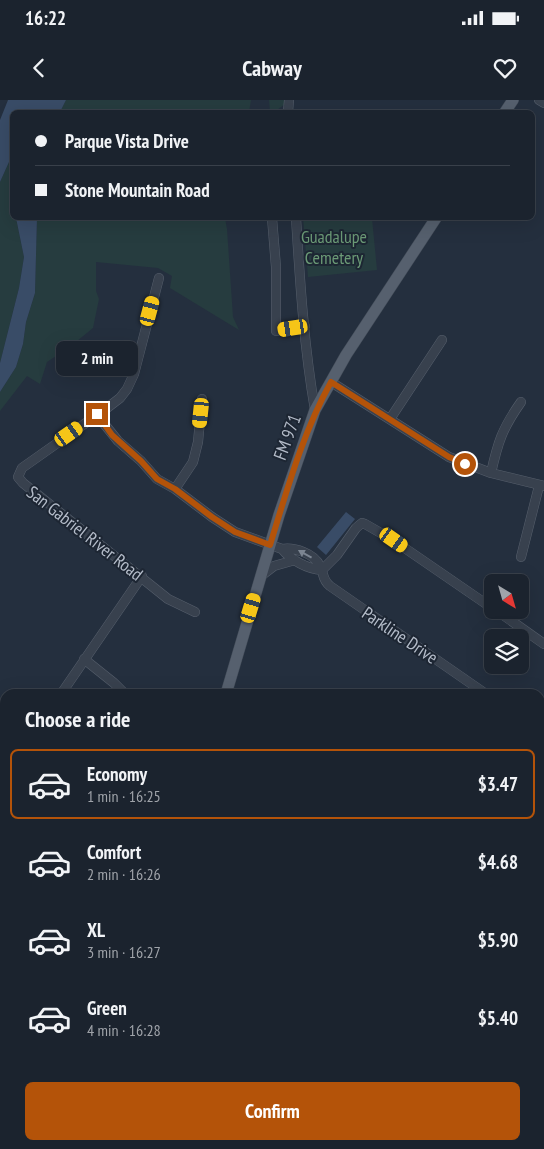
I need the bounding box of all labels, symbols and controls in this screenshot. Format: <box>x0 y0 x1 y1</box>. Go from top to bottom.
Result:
text: 16:22 <box>25 6 66 30</box>
icon: back <box>25 54 53 82</box>
text: Cabway <box>242 54 302 82</box>
icon: heart <box>491 54 519 82</box>
text: Parque Vista Drive <box>65 129 189 153</box>
text: Stone Mountain Road <box>65 178 210 202</box>
park label: Guadalupe Cemetery <box>301 225 367 269</box>
car <box>138 295 161 327</box>
car <box>277 318 308 338</box>
callout: 2 min <box>56 342 138 376</box>
text: 2 min <box>81 348 113 368</box>
car <box>191 397 210 429</box>
route end <box>86 403 108 425</box>
street label: FM 971 <box>268 411 306 463</box>
car <box>52 419 85 449</box>
route start <box>454 453 476 475</box>
street label: San Gabriel River Road <box>22 480 148 586</box>
car <box>377 525 410 555</box>
one-way arrow <box>297 550 312 558</box>
north arrow <box>484 574 529 619</box>
map controls <box>484 574 529 674</box>
car <box>239 591 262 625</box>
street label: Parkline Drive <box>358 601 442 669</box>
button: layers <box>484 629 529 674</box>
text: Choose a ride <box>25 705 130 733</box>
icon: car <box>27 762 72 807</box>
text: Economy <box>87 762 147 786</box>
text: $3.47 <box>478 772 518 796</box>
text: 1 min · 16:25 <box>87 786 161 806</box>
icon: car <box>27 840 72 885</box>
text: Comfort <box>87 840 141 864</box>
text: $4.68 <box>478 850 518 874</box>
text: 2 min · 16:26 <box>87 864 161 884</box>
icon: car <box>27 918 72 963</box>
text: XL <box>87 918 105 942</box>
text: $5.90 <box>478 928 518 952</box>
text: 3 min · 16:27 <box>87 942 161 962</box>
icon: car <box>27 996 72 1041</box>
text: Green <box>87 996 127 1020</box>
text: $5.40 <box>478 1006 518 1030</box>
text: 4 min · 16:28 <box>87 1020 161 1040</box>
button: Confirm <box>25 1082 520 1140</box>

